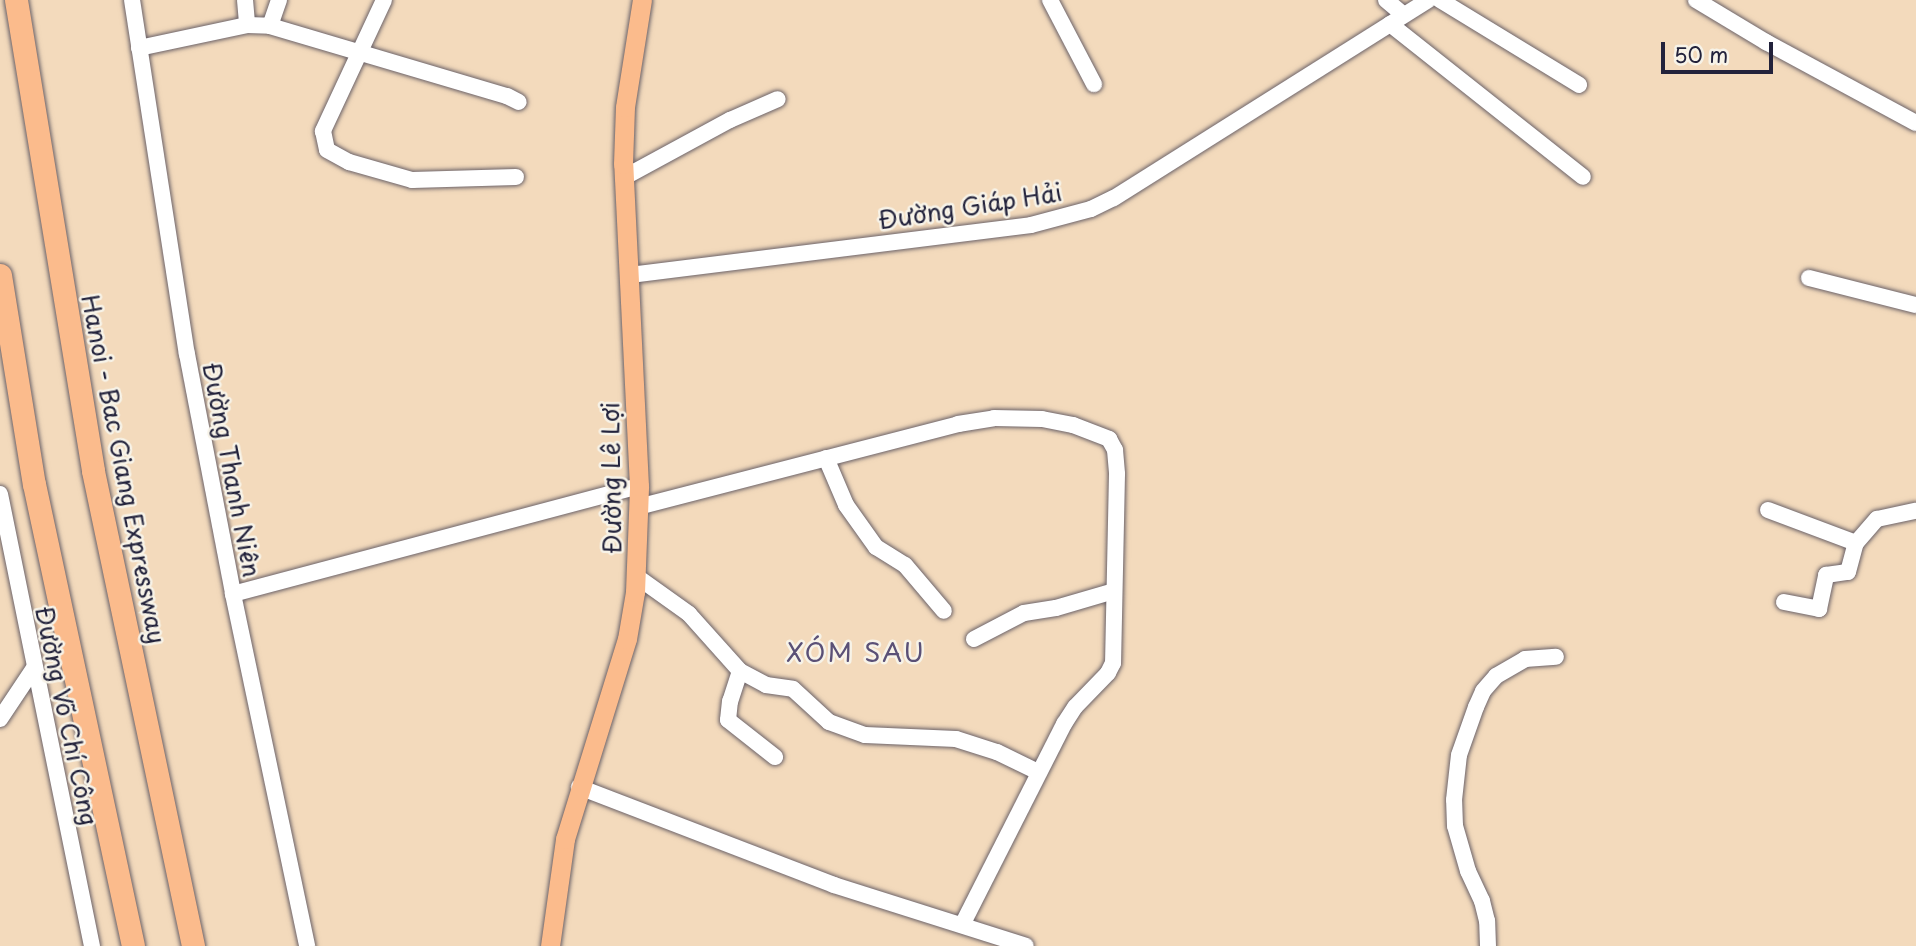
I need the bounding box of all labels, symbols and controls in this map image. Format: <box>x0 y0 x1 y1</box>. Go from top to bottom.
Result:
scale bar <box>1664 28 1776 72</box>
text: 50 m <box>1674 38 1728 70</box>
street label: Đường Giáp Hải <box>875 177 1065 235</box>
street label: Hanoi - Bac Giang Expressway <box>76 290 172 648</box>
street label: Đường Thanh Niên <box>197 360 267 580</box>
street label: Đường Lê Lợi <box>595 402 627 554</box>
street label: Đường Võ Chí Công <box>29 602 105 830</box>
district label: XÓM SAU <box>788 636 924 668</box>

